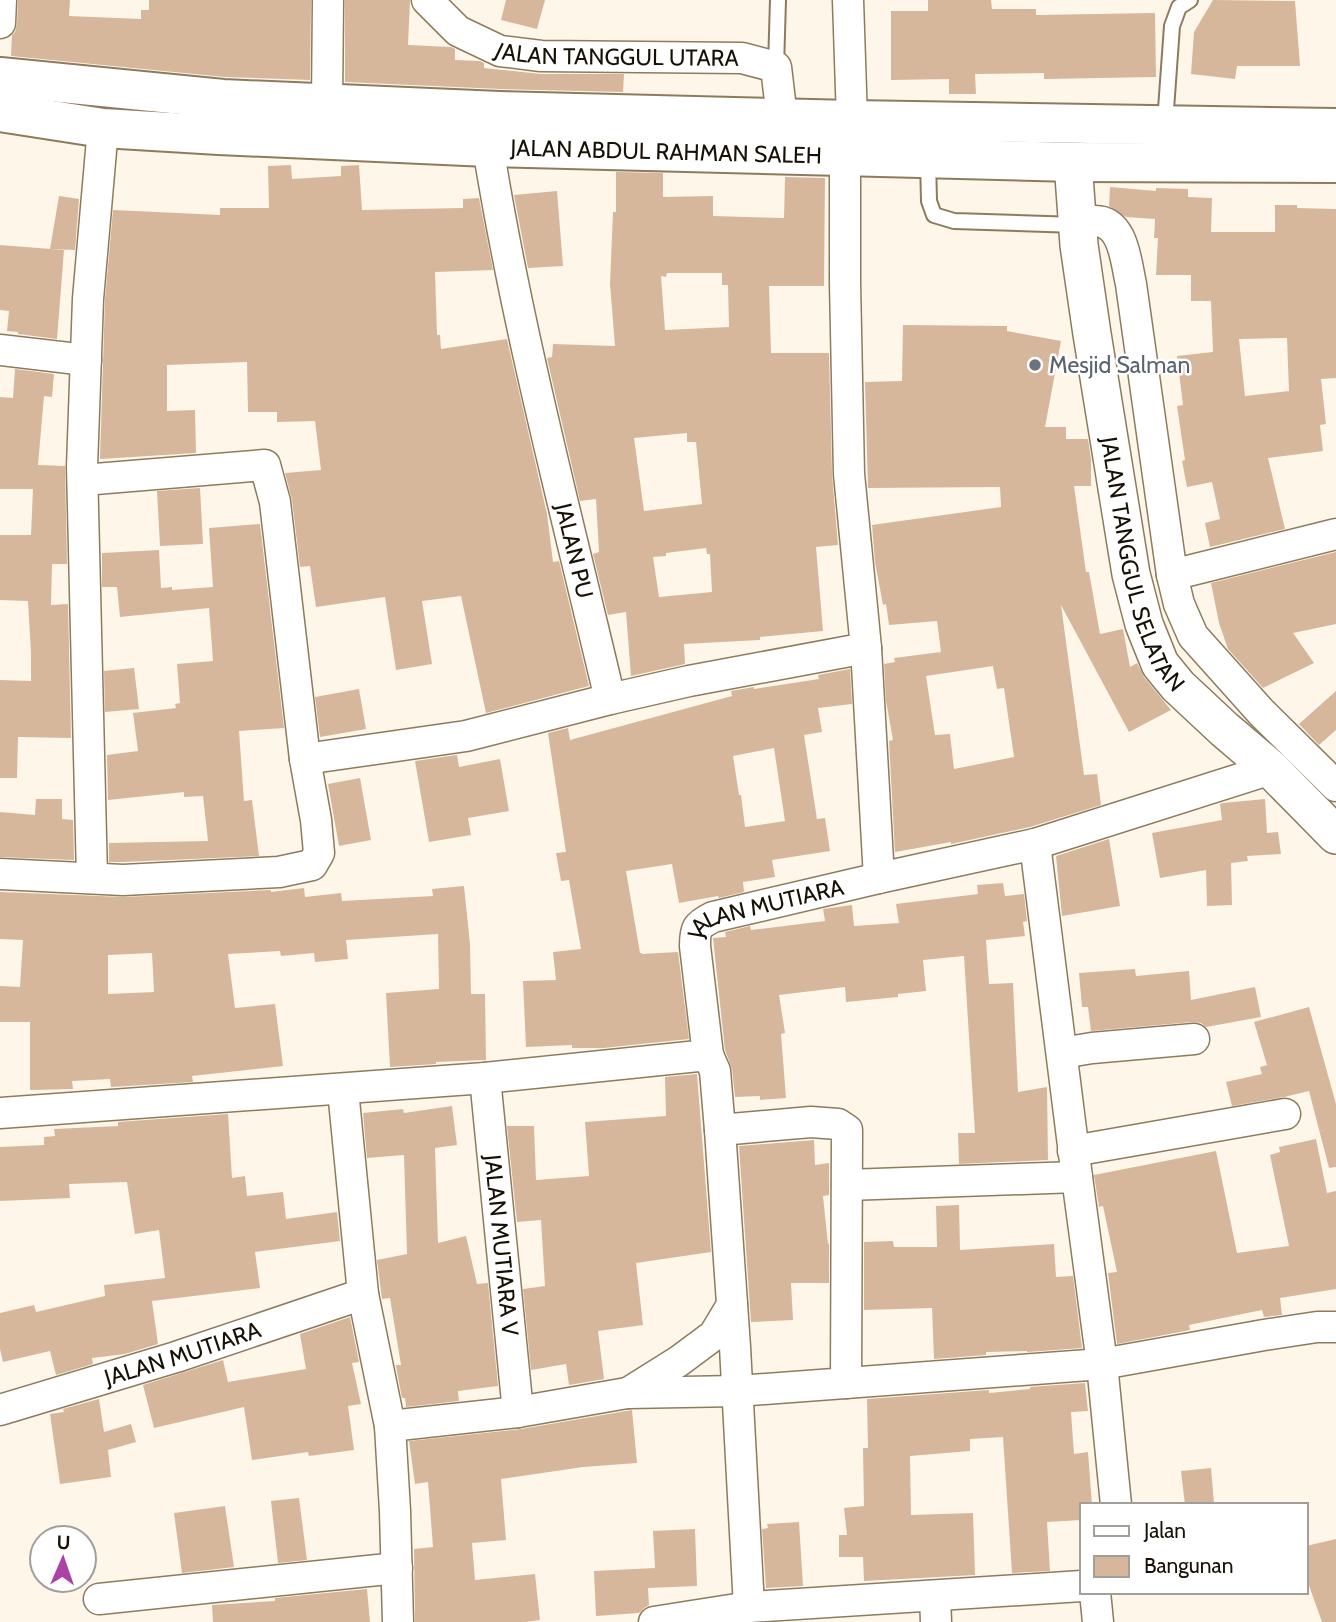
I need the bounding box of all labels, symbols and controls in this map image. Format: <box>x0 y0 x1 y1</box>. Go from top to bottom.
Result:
street label: JALAN TANGGUL UTARA <box>490 36 739 72</box>
street label: JALAN ABDUL RAHMAN SALEH <box>509 134 822 170</box>
place label: Mesjid Salman <box>1049 351 1190 379</box>
marker: Mesjid Salman <box>1027 357 1043 373</box>
street label: JALAN TANGGUL SELATAN <box>1095 434 1191 697</box>
street label: JALAN PU <box>549 499 599 601</box>
street label: JALAN MUTIARA <box>681 873 846 941</box>
street label: JALAN MUTIARA V <box>479 1152 524 1337</box>
street label: JALAN MUTIARA <box>100 1315 264 1392</box>
legend <box>1080 1503 1308 1594</box>
text: Jalan <box>1143 1518 1186 1543</box>
north arrow <box>28 1524 98 1594</box>
text: U <box>56 1531 71 1554</box>
text: Bangunan <box>1144 1553 1233 1578</box>

